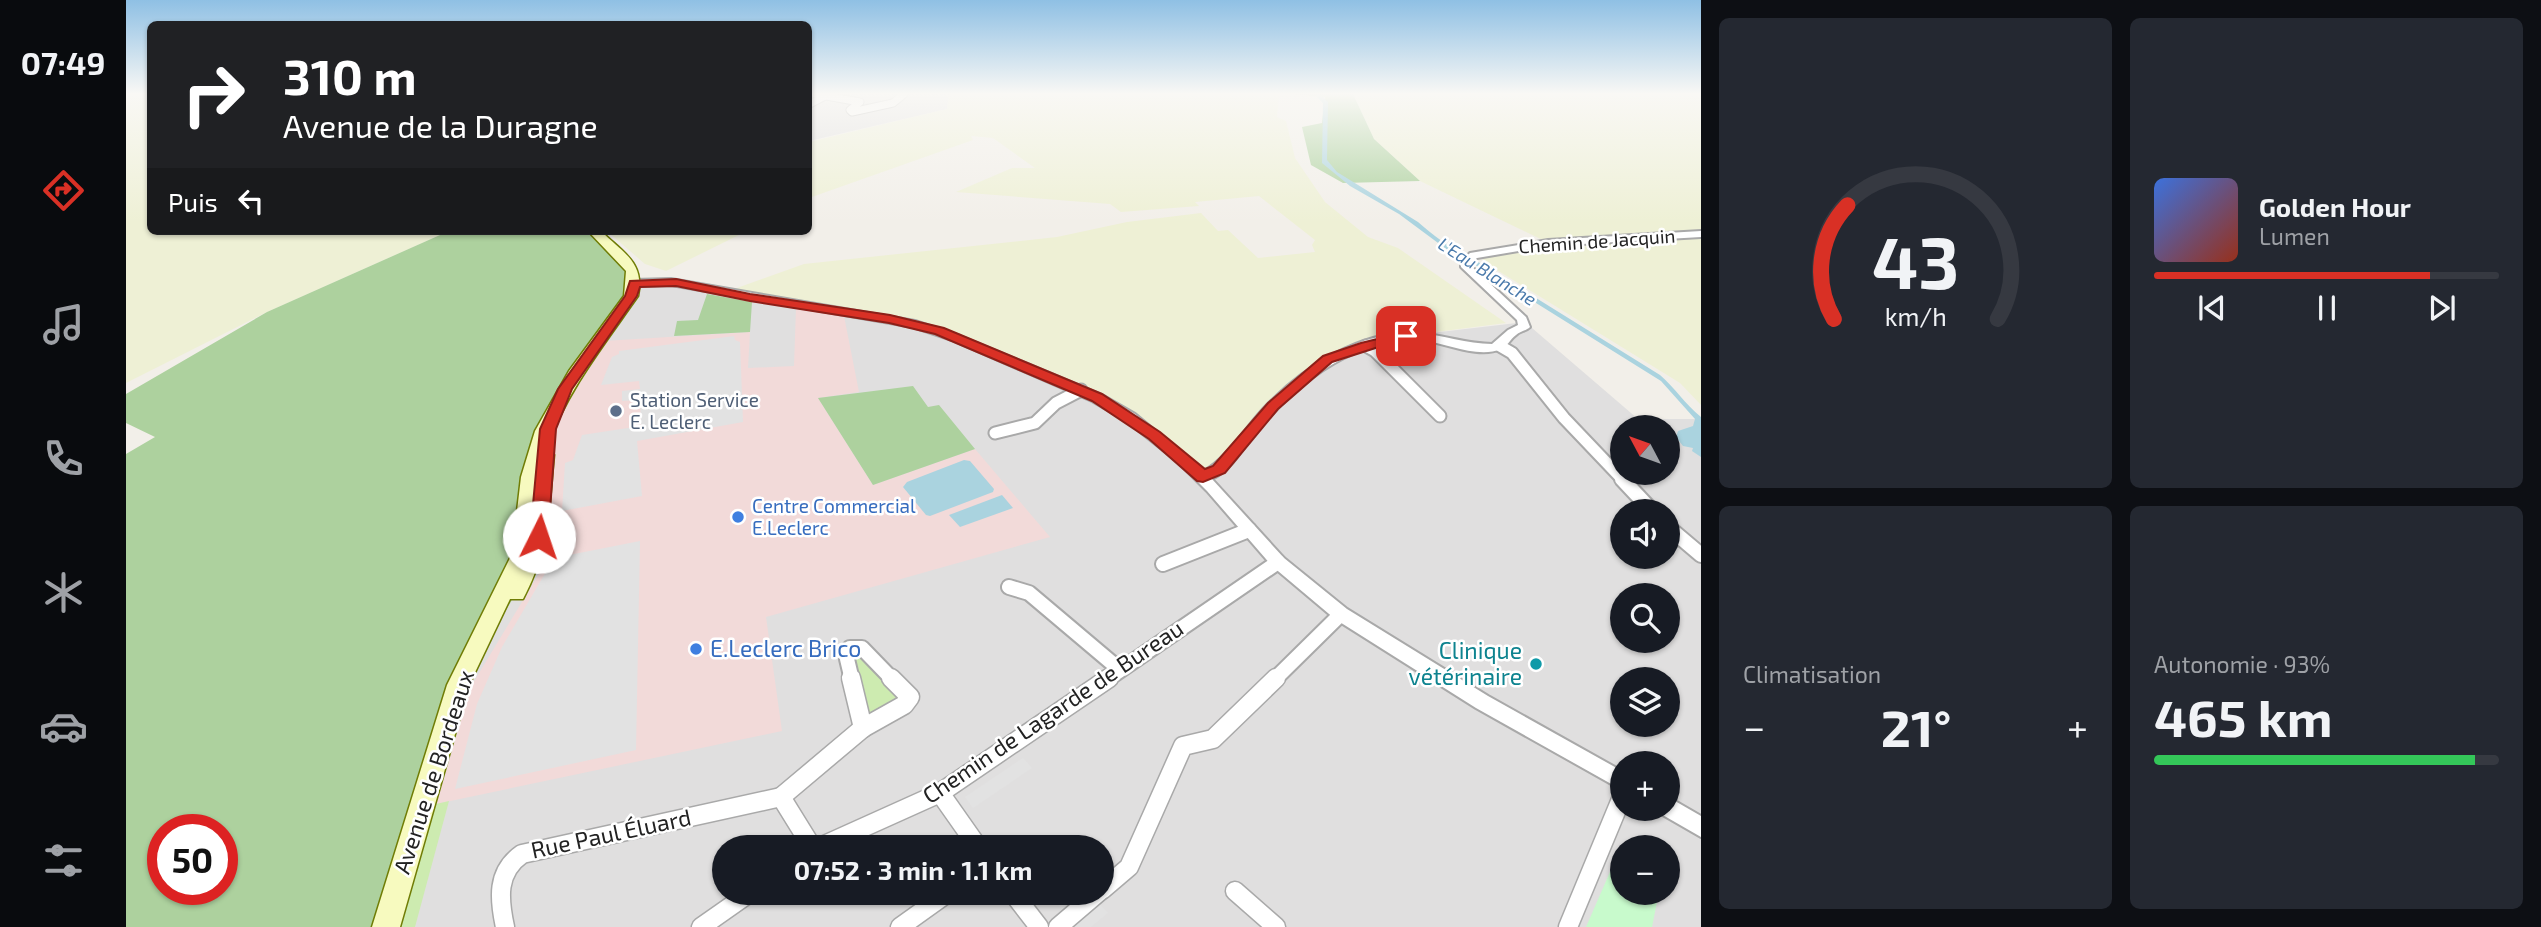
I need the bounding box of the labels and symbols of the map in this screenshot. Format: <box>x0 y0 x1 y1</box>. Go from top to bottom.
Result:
street label: Chemin de Jacquin <box>1518 224 1676 257</box>
water label: L'Eau Blanche <box>1434 232 1541 310</box>
pin <box>1376 306 1436 366</box>
place label: Station Service E. Leclerc <box>630 388 759 433</box>
marker: Station Service E. Leclerc <box>608 403 624 419</box>
north arrow <box>1610 415 1680 485</box>
place label: Centre Commercial E.Leclerc <box>752 494 916 539</box>
position arrow <box>502 500 576 574</box>
marker: Centre Commercial E.Leclerc <box>730 509 746 525</box>
street label: Chemin de Lagarde de Bureau <box>917 613 1188 809</box>
place label: E.Leclerc Brico <box>710 634 861 662</box>
place label: Clinique vétérinaire <box>1409 636 1522 690</box>
marker: E.Leclerc Brico <box>688 641 704 657</box>
marker: Clinique vétérinaire <box>1528 656 1544 672</box>
street label: Avenue de Bordeaux <box>387 666 479 877</box>
street label: Rue Paul Éluard <box>528 802 693 864</box>
speed limit sign: 50 <box>147 814 238 905</box>

